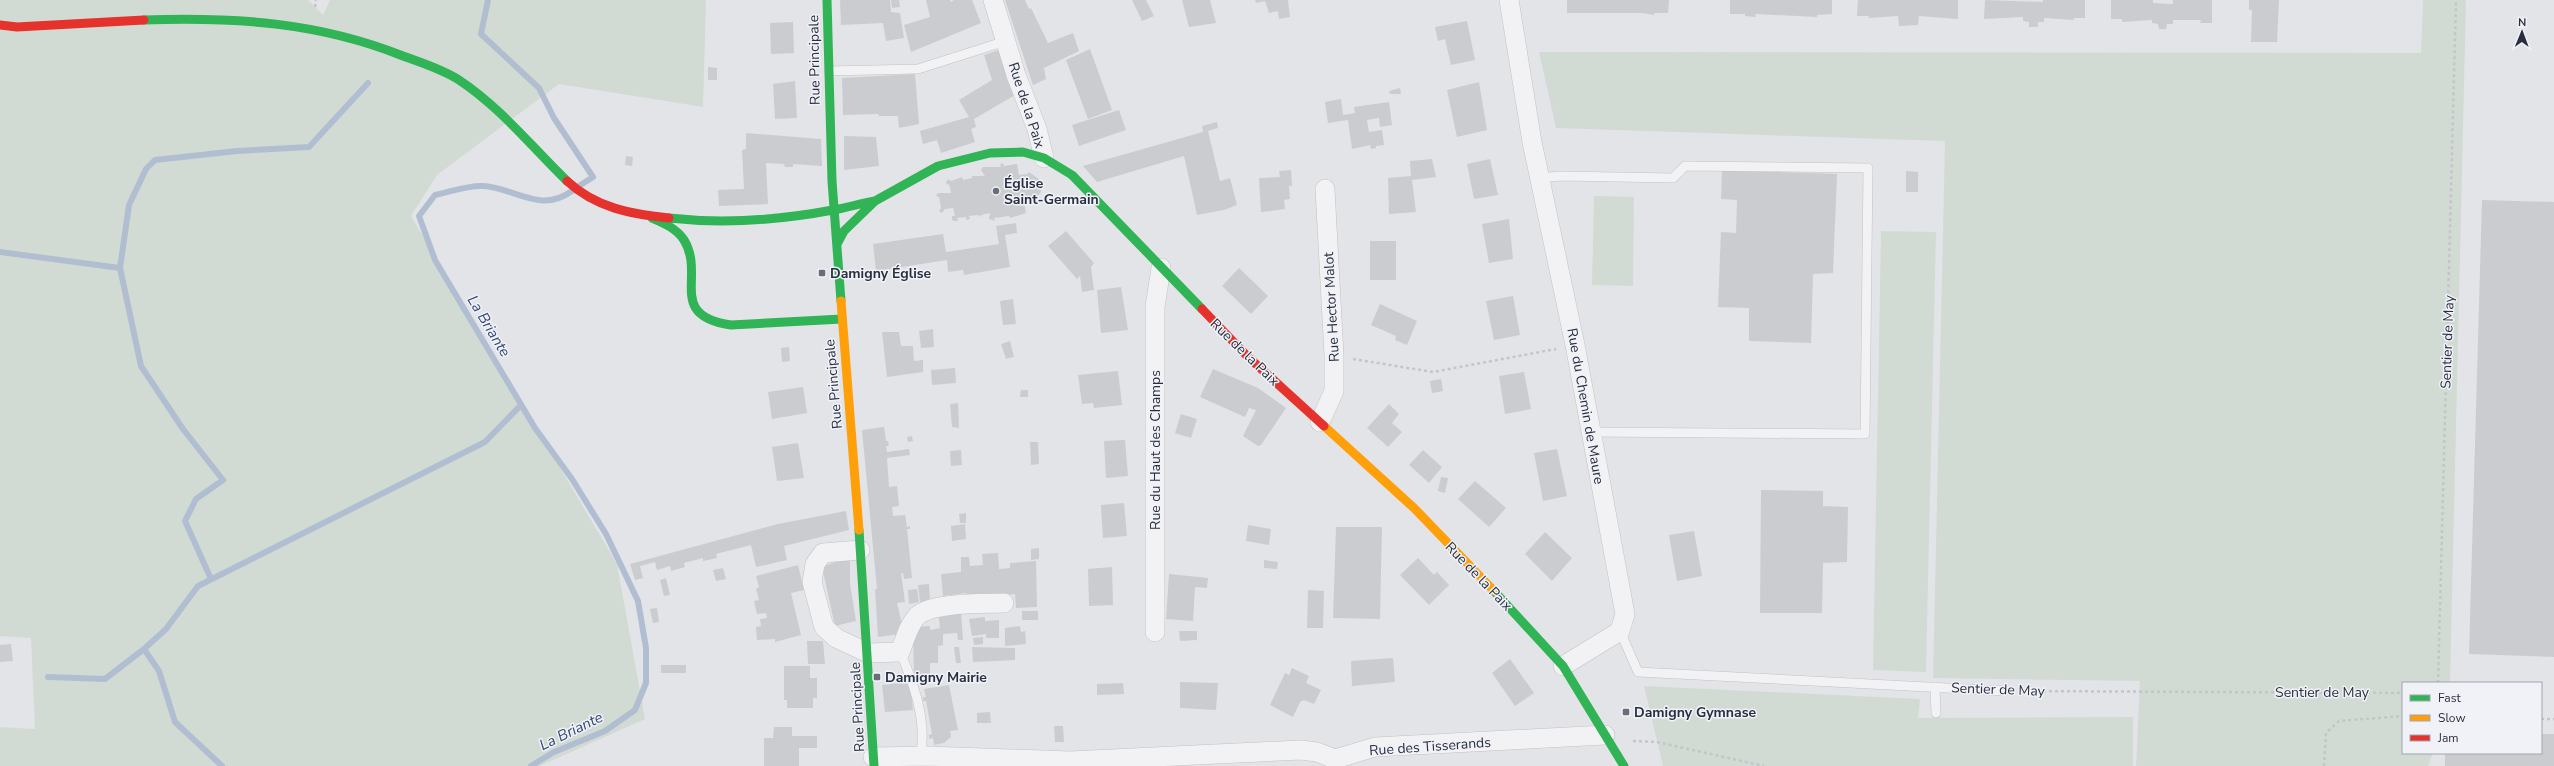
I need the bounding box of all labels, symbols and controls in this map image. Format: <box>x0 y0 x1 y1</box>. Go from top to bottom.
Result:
north arrow <box>2502 12 2542 52</box>
street label: Rue Principale <box>804 15 825 105</box>
text: N <box>2518 15 2526 30</box>
street label: Rue de la Paix <box>1004 60 1050 151</box>
place label: Église Saint-Germain <box>1004 174 1099 209</box>
marker: Église Saint-Germain <box>991 186 1001 196</box>
street label: Rue Hector Malot <box>1319 251 1344 362</box>
place label: Damigny Église <box>830 264 932 283</box>
marker: Damigny Église <box>817 268 827 278</box>
water label: La Briante <box>463 291 515 361</box>
street label: Sentier de May <box>2436 294 2459 389</box>
street label: Rue de la Paix <box>1206 315 1284 391</box>
street label: Rue du Chemin de Maure <box>1562 326 1609 486</box>
street label: Rue Principale <box>820 338 847 430</box>
street label: Rue du Haut des Champs <box>1146 370 1165 530</box>
street label: Rue de la Paix <box>1441 538 1517 615</box>
street label: Rue Principale <box>846 662 869 752</box>
place label: Damigny Mairie <box>885 668 987 687</box>
marker: Damigny Mairie <box>872 672 882 682</box>
street label: Sentier de May <box>1951 678 2046 701</box>
legend <box>2402 682 2542 754</box>
street label: Sentier de May <box>2275 683 2370 702</box>
text: Fast <box>2438 690 2461 706</box>
place label: Damigny Gymnase <box>1634 703 1757 722</box>
water label: La Briante <box>536 707 606 755</box>
marker: Damigny Gymnase <box>1621 707 1631 717</box>
text: Slow <box>2438 710 2466 726</box>
text: Jam <box>2437 730 2459 746</box>
street label: Rue des Tisserands <box>1369 733 1492 760</box>

